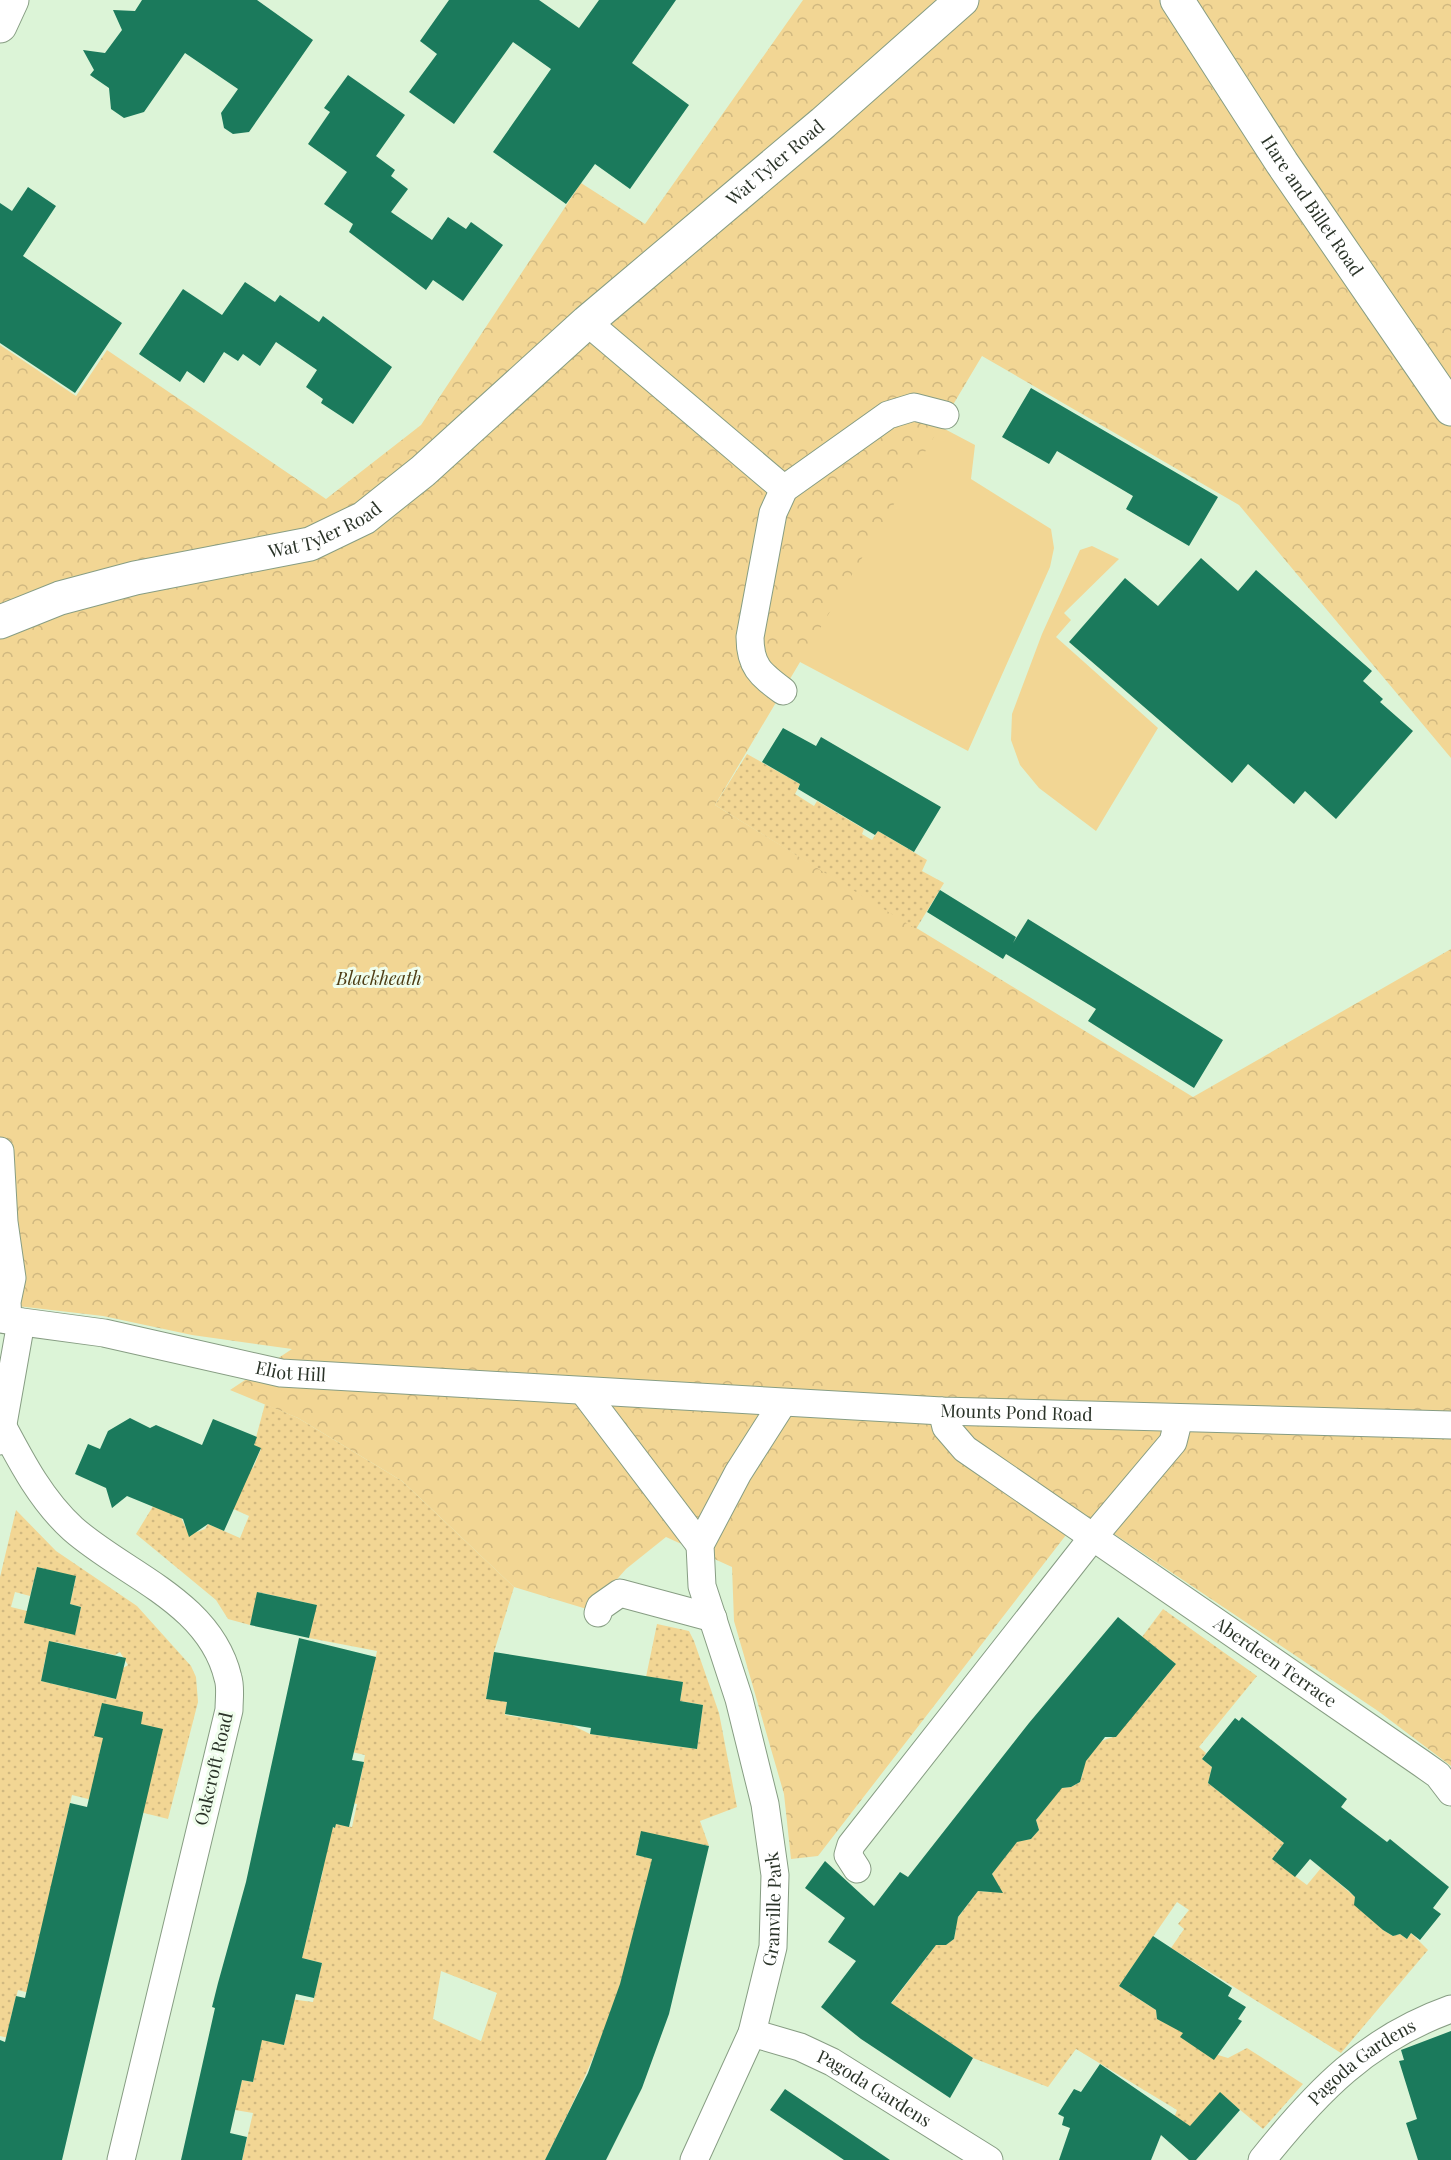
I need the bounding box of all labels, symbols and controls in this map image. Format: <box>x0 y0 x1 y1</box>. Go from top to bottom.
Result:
street label: Wat Tyler Road <box>720 114 829 211</box>
street label: Hare and Billet Road <box>1256 130 1369 281</box>
street label: Wat Tyler Road <box>265 495 386 563</box>
park label: Blackheath <box>335 966 422 990</box>
street label: Eliot Hill <box>253 1355 327 1387</box>
street label: Mounts Pond Road <box>940 1398 1093 1426</box>
street label: Aberdeen Terrace <box>1209 1610 1342 1712</box>
street label: Oakcroft Road <box>188 1709 238 1828</box>
street label: Granville Park <box>756 1850 786 1969</box>
street label: Pagoda Gardens <box>1302 2013 1419 2110</box>
street label: Pagoda Gardens <box>814 2044 936 2132</box>

